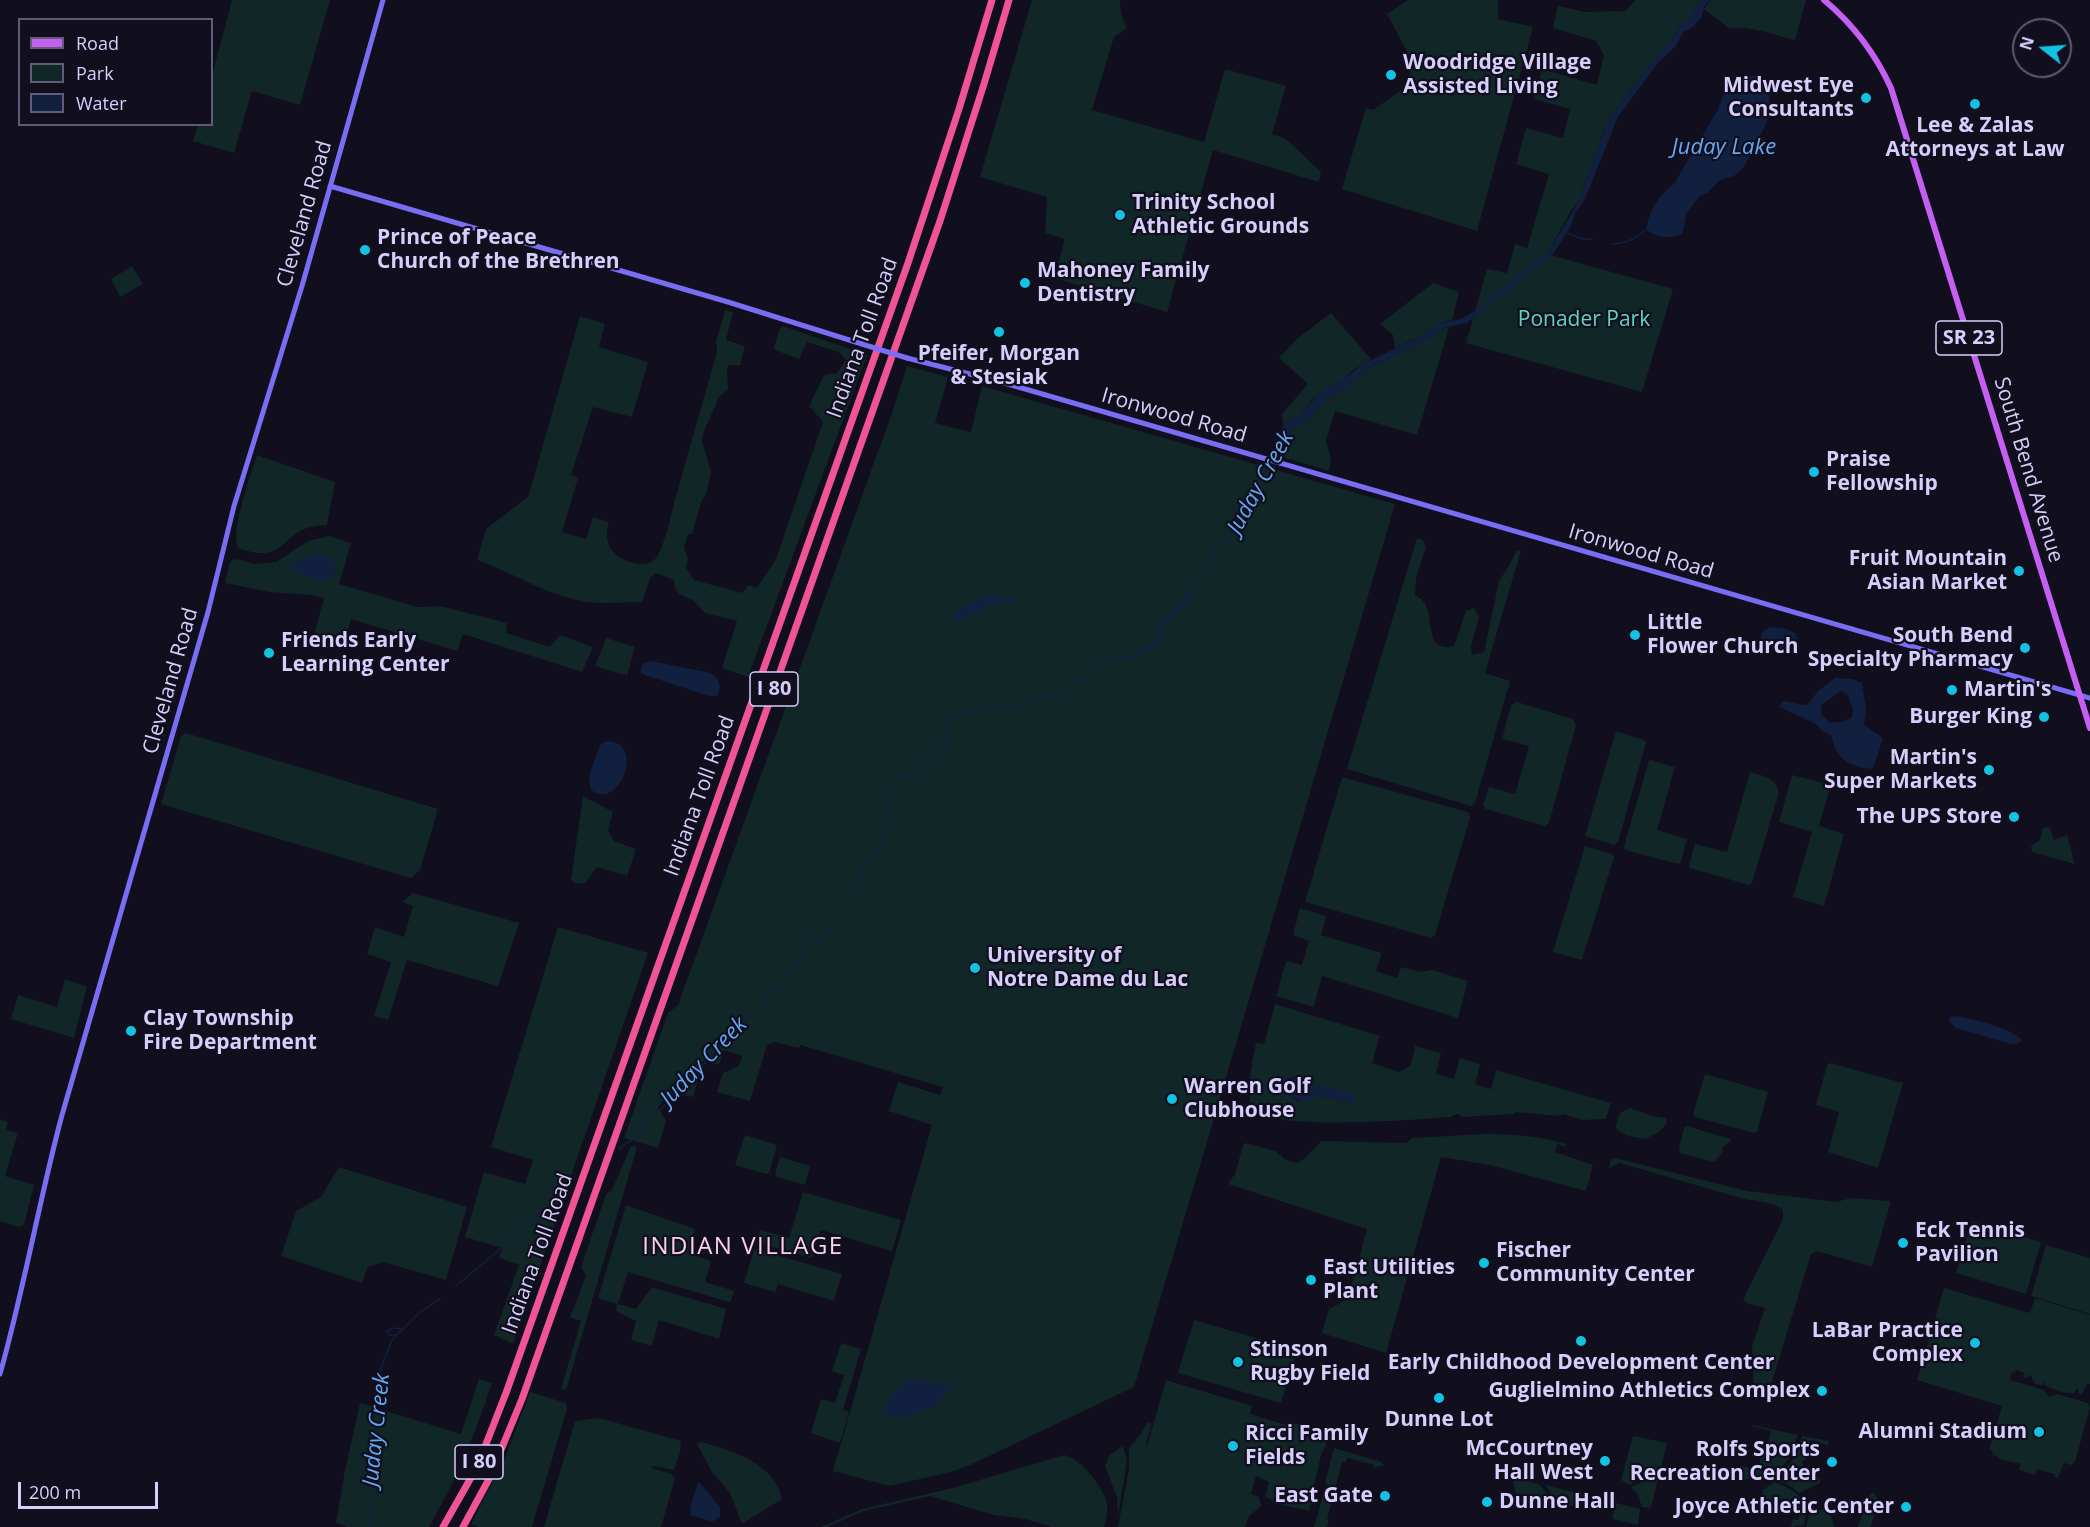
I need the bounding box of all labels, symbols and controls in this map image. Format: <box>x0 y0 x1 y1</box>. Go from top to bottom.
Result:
legend <box>18 18 213 126</box>
north arrow <box>2012 18 2072 78</box>
text: Road <box>76 31 119 55</box>
text: N <box>2014 34 2039 53</box>
place label: Woodridge Village Assisted Living <box>1403 50 1591 100</box>
text: Park <box>76 61 114 85</box>
marker: Woodridge Village Assisted Living <box>1384 68 1398 82</box>
place label: Midwest Eye Consultants <box>1723 73 1854 123</box>
text: Water <box>76 91 127 115</box>
marker: Midwest Eye Consultants <box>1859 91 1873 105</box>
marker: Lee & Zalas Attorneys at Law <box>1968 97 1982 111</box>
place label: Lee & Zalas Attorneys at Law <box>1885 113 2065 163</box>
water label: Juday Lake <box>1672 135 1776 161</box>
street label: Cleveland Road <box>272 138 338 290</box>
place label: Trinity School Athletic Grounds <box>1132 190 1309 240</box>
marker: Trinity School Athletic Grounds <box>1113 208 1127 222</box>
place label: Prince of Peace Church of the Brethren <box>377 225 620 275</box>
marker: Prince of Peace Church of the Brethren <box>358 243 372 257</box>
street label: Indiana Toll Road <box>822 254 904 422</box>
place label: Mahoney Family Dentistry <box>1037 258 1209 308</box>
marker: Mahoney Family Dentistry <box>1018 276 1032 290</box>
park label: Ponader Park <box>1518 307 1650 333</box>
road number: SR 23 <box>1936 321 2002 355</box>
marker: Pfeifer, Morgan & Stesiak <box>992 325 1006 339</box>
place label: Pfeifer, Morgan & Stesiak <box>918 341 1080 391</box>
street label: South Bend Avenue <box>1988 374 2068 566</box>
street label: Ironwood Road <box>1098 383 1250 449</box>
water label: Juday Creek <box>1222 427 1300 539</box>
place label: Praise Fellowship <box>1826 447 1938 497</box>
marker: Praise Fellowship <box>1807 465 1821 479</box>
street label: Ironwood Road <box>1565 519 1717 585</box>
place label: Fruit Mountain Asian Market <box>1849 546 2007 596</box>
marker: Fruit Mountain Asian Market <box>2012 564 2026 578</box>
street label: Cleveland Road <box>138 605 204 757</box>
place label: Little Flower Church <box>1647 610 1798 660</box>
place label: South Bend Specialty Pharmacy <box>1808 623 2013 673</box>
place label: Friends Early Learning Center <box>281 628 449 678</box>
marker: Little Flower Church <box>1628 628 1642 642</box>
marker: South Bend Specialty Pharmacy <box>2018 641 2032 655</box>
marker: Friends Early Learning Center <box>262 646 276 660</box>
road number: I 80 <box>750 672 798 706</box>
place label: Martin's <box>1964 677 2051 703</box>
marker: Martin's <box>1945 683 1959 697</box>
place label: Burger King <box>1909 704 2032 730</box>
marker: Burger King <box>2037 710 2051 724</box>
street label: Indiana Toll Road <box>659 712 741 880</box>
place label: Martin's Super Markets <box>1824 745 1977 795</box>
marker: Martin's Super Markets <box>1982 763 1996 777</box>
place label: The UPS Store <box>1856 804 2002 830</box>
marker: The UPS Store <box>2007 810 2021 824</box>
place label: University of Notre Dame du Lac <box>987 943 1188 993</box>
marker: University of Notre Dame du Lac <box>968 961 982 975</box>
place label: Clay Township Fire Department <box>143 1006 317 1056</box>
water label: Juday Creek <box>655 1012 753 1112</box>
marker: Clay Township Fire Department <box>124 1024 138 1038</box>
place label: Warren Golf Clubhouse <box>1184 1074 1310 1124</box>
marker: Warren Golf Clubhouse <box>1165 1092 1179 1106</box>
street label: Indiana Toll Road <box>497 1170 579 1338</box>
place label: Eck Tennis Pavilion <box>1915 1218 2025 1268</box>
district label: INDIAN VILLAGE <box>642 1233 844 1261</box>
marker: Eck Tennis Pavilion <box>1896 1236 1910 1250</box>
place label: Fischer Community Center <box>1496 1238 1695 1288</box>
place label: East Utilities Plant <box>1323 1255 1455 1305</box>
marker: Fischer Community Center <box>1477 1256 1491 1270</box>
marker: East Utilities Plant <box>1304 1273 1318 1287</box>
place label: LaBar Practice Complex <box>1812 1318 1963 1368</box>
marker: Early Childhood Development Center <box>1574 1334 1588 1348</box>
marker: LaBar Practice Complex <box>1968 1336 1982 1350</box>
place label: Stinson Rugby Field <box>1250 1337 1370 1387</box>
place label: Early Childhood Development Center <box>1388 1350 1774 1376</box>
marker: Stinson Rugby Field <box>1231 1355 1245 1369</box>
water label: Juday Creek <box>358 1372 396 1488</box>
place label: Guglielmino Athletics Complex <box>1489 1378 1810 1404</box>
marker: Guglielmino Athletics Complex <box>1815 1384 1829 1398</box>
marker: Dunne Lot <box>1432 1391 1446 1405</box>
place label: Dunne Lot <box>1385 1407 1493 1433</box>
place label: Alumni Stadium <box>1859 1419 2027 1445</box>
place label: Ricci Family Fields <box>1245 1421 1368 1471</box>
marker: Alumni Stadium <box>2032 1425 2046 1439</box>
place label: McCourtney Hall West <box>1465 1436 1593 1486</box>
place label: Rolfs Sports Recreation Center <box>1630 1437 1820 1487</box>
marker: Ricci Family Fields <box>1226 1439 1240 1453</box>
road number: I 80 <box>455 1445 503 1479</box>
marker: McCourtney Hall West <box>1598 1454 1612 1468</box>
marker: Rolfs Sports Recreation Center <box>1825 1455 1839 1469</box>
scale bar <box>21 1470 160 1508</box>
text: 200 m <box>29 1480 81 1504</box>
place label: East Gate <box>1274 1483 1373 1509</box>
marker: East Gate <box>1378 1489 1392 1503</box>
place label: Dunne Hall <box>1499 1489 1615 1515</box>
place label: Joyce Athletic Center <box>1675 1494 1894 1520</box>
marker: Dunne Hall <box>1480 1495 1494 1509</box>
marker: Joyce Athletic Center <box>1899 1500 1913 1514</box>

